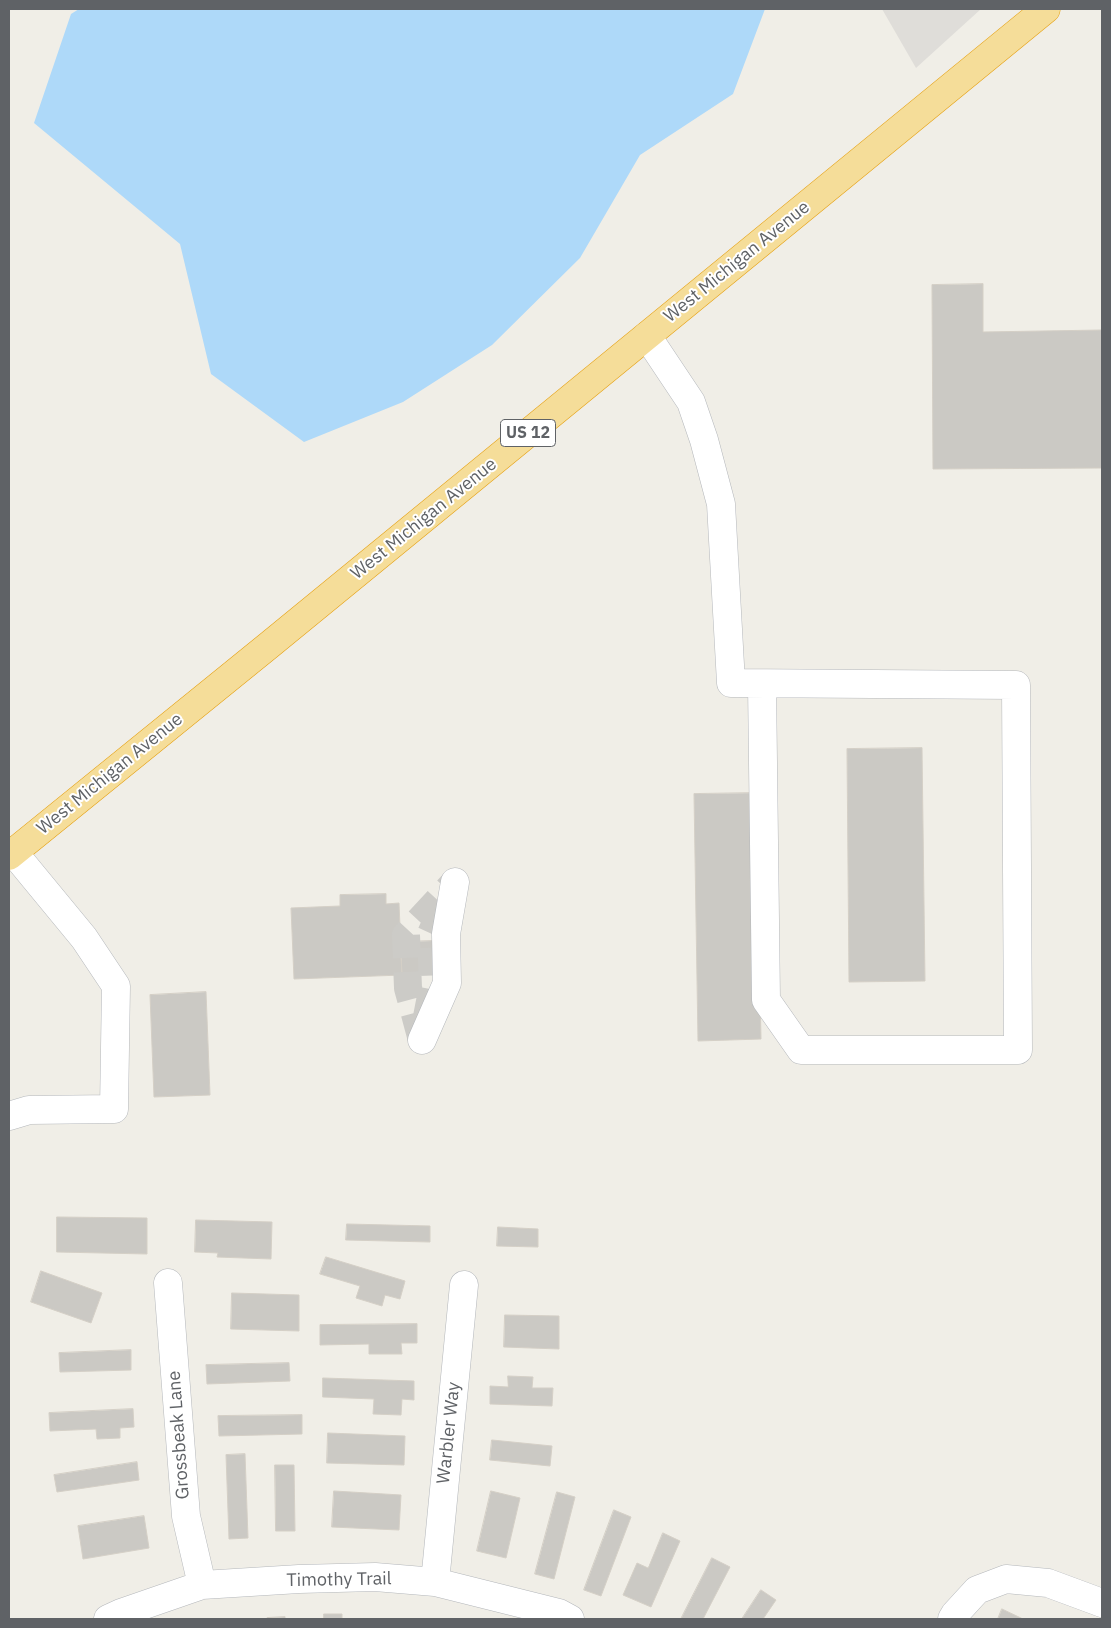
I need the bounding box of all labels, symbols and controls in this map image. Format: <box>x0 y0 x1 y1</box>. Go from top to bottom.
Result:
street label: West Michigan Avenue <box>660 197 814 327</box>
road number: US 12 <box>500 419 556 446</box>
street label: West Michigan Avenue <box>347 454 501 584</box>
street label: West Michigan Avenue <box>33 709 187 839</box>
street label: Grossbeak Lane <box>164 1370 194 1500</box>
street label: Warbler Way <box>433 1381 465 1485</box>
street label: Timothy Trail <box>286 1568 392 1592</box>

